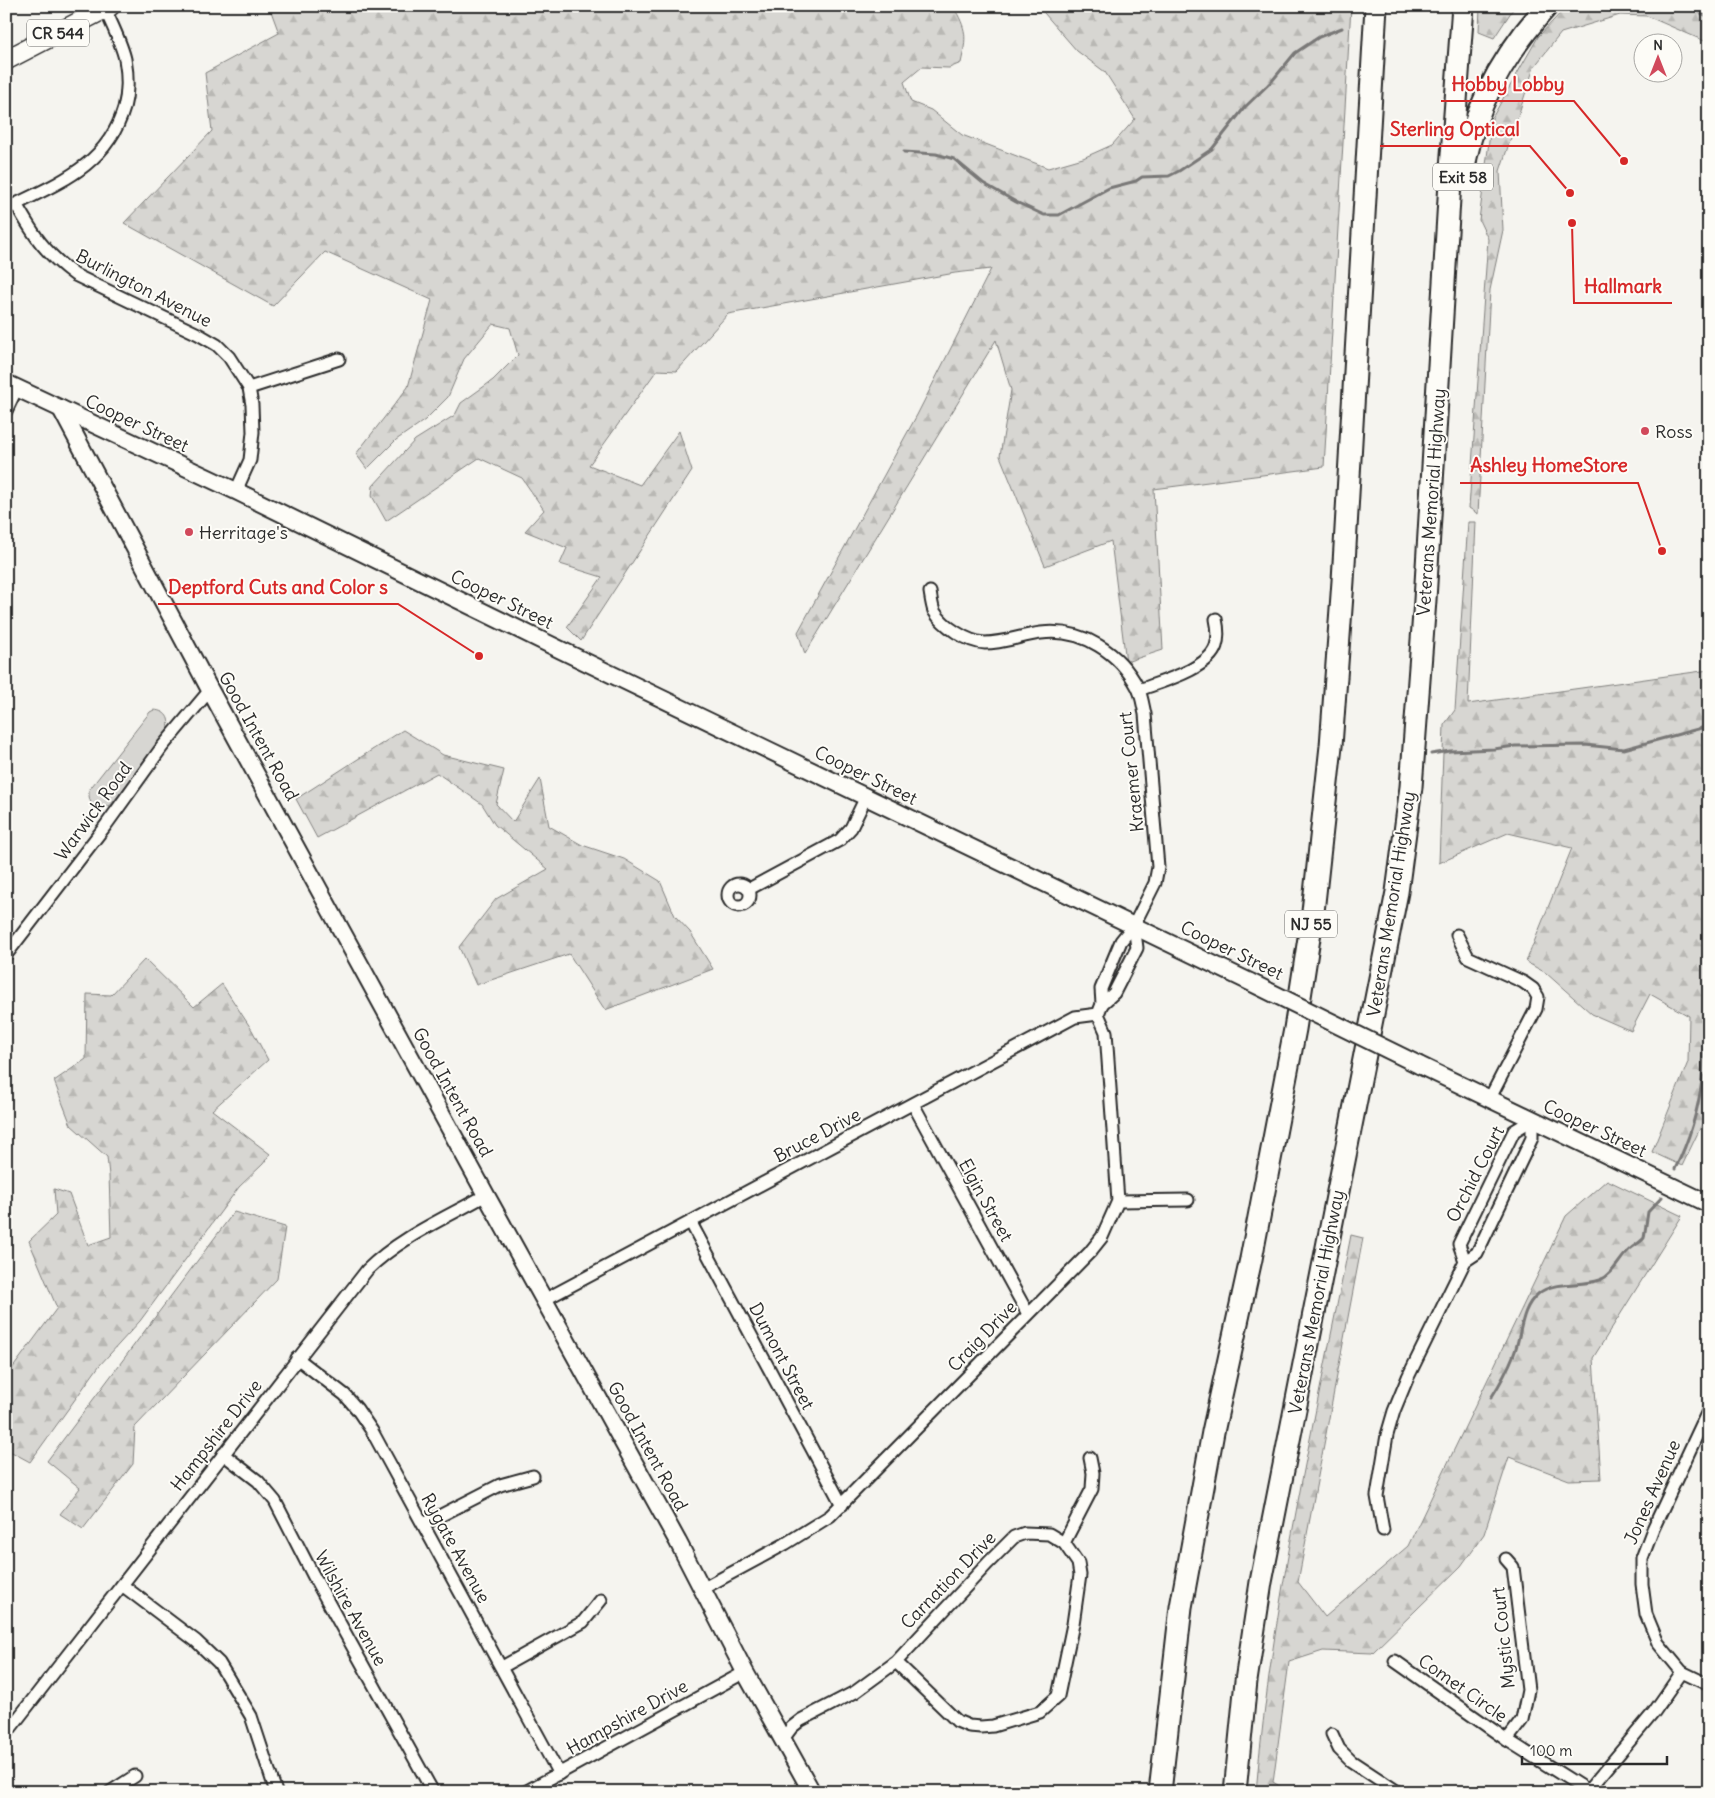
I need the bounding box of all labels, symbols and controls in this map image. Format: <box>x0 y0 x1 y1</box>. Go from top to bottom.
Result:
road number: CR 544 <box>27 19 89 46</box>
north arrow <box>1632 32 1682 82</box>
text: N <box>1653 36 1663 54</box>
callout: Hobby Lobby <box>1441 67 1574 101</box>
text: Hobby Lobby <box>1451 72 1565 96</box>
callout: Sterling Optical <box>1380 112 1530 146</box>
text: Sterling Optical <box>1390 117 1520 141</box>
road number: Exit 58 <box>1433 163 1493 190</box>
street label: Burlington Avenue <box>72 244 216 332</box>
callout: Hallmark <box>1574 269 1672 303</box>
text: Hallmark <box>1584 274 1662 298</box>
street label: Veterans Memorial Highway <box>1412 387 1450 617</box>
street label: Cooper Street <box>82 389 192 457</box>
place label: Ross <box>1655 420 1693 443</box>
marker: Ross <box>1639 425 1651 437</box>
callout: Ashley HomeStore <box>1460 449 1638 483</box>
text: Ashley HomeStore <box>1470 453 1628 477</box>
place label: Herritage's <box>199 521 288 544</box>
marker: Herritage's <box>183 526 195 538</box>
street label: Cooper Street <box>447 564 557 634</box>
callout: Deptford Cuts and Color s <box>158 570 398 604</box>
text: Deptford Cuts and Color s <box>168 575 388 599</box>
street label: Good Intent Road <box>214 667 304 805</box>
street label: Kraemer Court <box>1113 711 1149 833</box>
street label: Cooper Street <box>811 740 921 810</box>
street label: Warwick Road <box>49 757 137 865</box>
street label: Veterans Memorial Highway <box>1362 790 1420 1018</box>
road number: NJ 55 <box>1285 911 1337 938</box>
street label: Cooper Street <box>1177 915 1287 985</box>
street label: Good Intent Road <box>408 1023 498 1161</box>
street label: Cooper Street <box>1540 1094 1650 1162</box>
street label: Bruce Drive <box>770 1103 864 1167</box>
street label: Orchid Court <box>1441 1122 1509 1226</box>
street label: Elgin Street <box>954 1154 1018 1246</box>
street label: Veterans Memorial Highway <box>1283 1188 1349 1416</box>
street label: Craig Drive <box>942 1296 1022 1376</box>
street label: Dumont Street <box>744 1299 820 1413</box>
street label: Hampshire Drive <box>165 1375 267 1495</box>
street label: Good Intent Road <box>603 1377 693 1515</box>
street label: Jones Avenue <box>1619 1436 1685 1548</box>
street label: Rygate Avenue <box>416 1489 496 1607</box>
street label: Carnation Drive <box>895 1526 1001 1634</box>
street label: Wilshire Avenue <box>310 1546 392 1670</box>
street label: Mystic Court <box>1486 1586 1520 1690</box>
street label: Comet Circle <box>1414 1649 1512 1727</box>
street label: Hampshire Drive <box>562 1674 692 1760</box>
scale bar <box>1522 1733 1668 1765</box>
text: 100 m <box>1530 1741 1572 1760</box>

